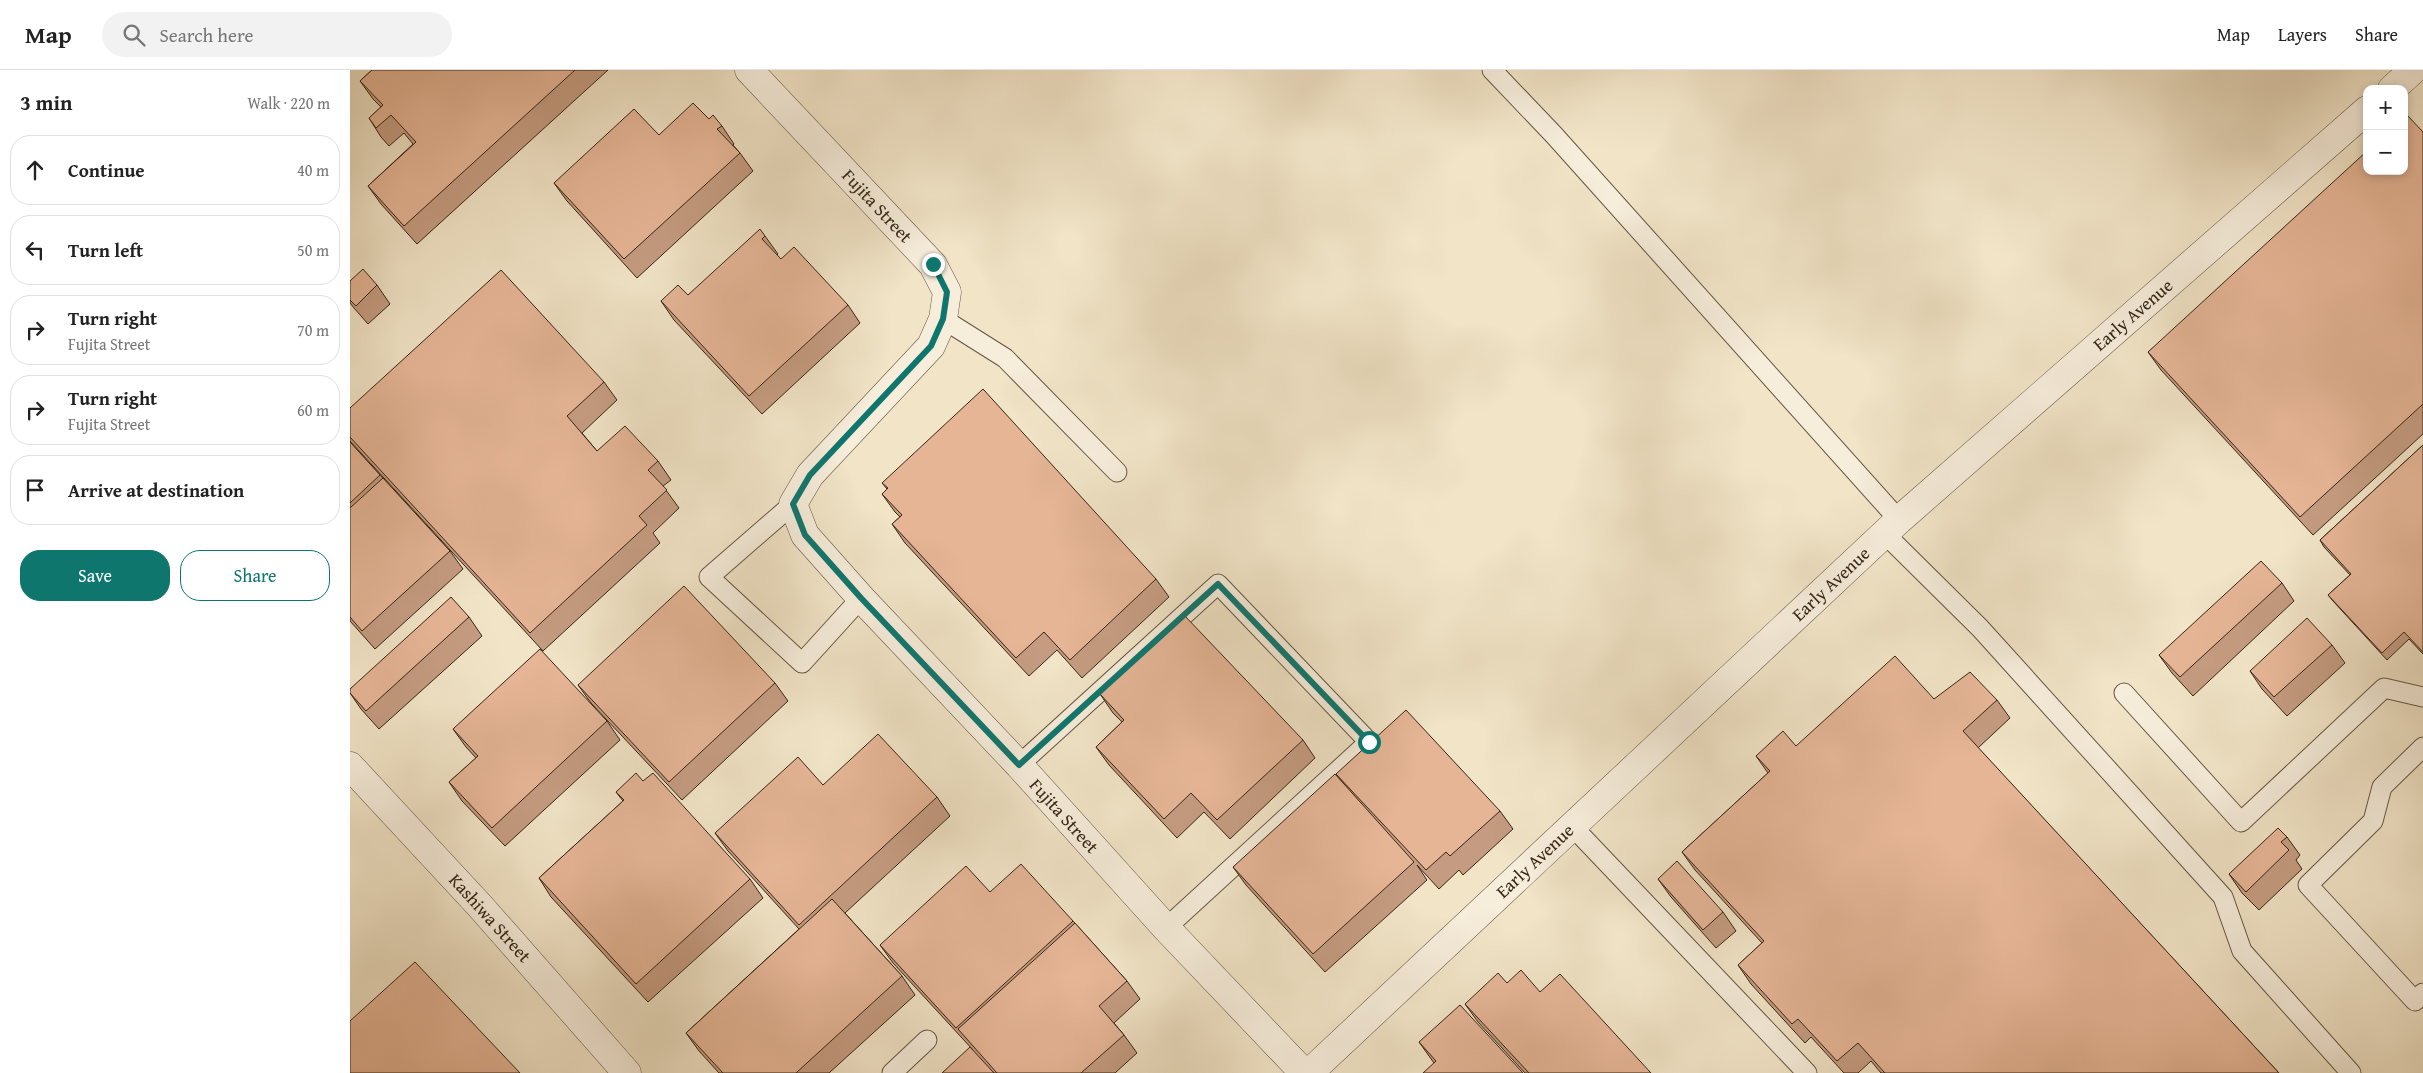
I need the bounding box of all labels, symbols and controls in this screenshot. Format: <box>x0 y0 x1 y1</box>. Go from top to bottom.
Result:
search box <box>102 12 452 57</box>
text: Map <box>25 17 72 52</box>
icon: search <box>120 21 148 49</box>
text: Search here <box>160 21 253 49</box>
text: Map <box>2217 21 2250 48</box>
text: Layers <box>2278 21 2327 48</box>
text: Share <box>2355 21 2398 48</box>
map controls <box>2363 85 2408 175</box>
button: + <box>2363 85 2408 130</box>
text: 3 min <box>20 87 72 118</box>
text: Walk · 220 m <box>247 91 330 115</box>
button: − <box>2363 130 2408 175</box>
icon: ahead <box>21 156 49 184</box>
text: Continue <box>68 156 145 184</box>
text: 40 m <box>297 158 329 182</box>
street label: Fujita Street <box>836 163 919 249</box>
icon: left <box>21 236 49 264</box>
text: Turn left <box>68 236 143 264</box>
text: 50 m <box>297 238 329 262</box>
route end <box>922 253 945 276</box>
street label: Early Avenue <box>2087 272 2179 357</box>
text: Turn right <box>68 304 157 332</box>
icon: right <box>21 316 49 344</box>
text: 70 m <box>297 318 329 342</box>
text: Fujita Street <box>68 332 150 356</box>
text: Turn right <box>68 384 157 412</box>
icon: right <box>21 396 49 424</box>
text: 60 m <box>297 398 329 422</box>
text: Fujita Street <box>68 412 150 436</box>
icon: arrive <box>21 476 49 504</box>
text: Arrive at destination <box>68 476 244 504</box>
street label: Early Avenue <box>1785 540 1876 627</box>
button: Save <box>20 550 170 601</box>
button: Share <box>180 550 330 601</box>
route start <box>1358 731 1381 754</box>
street label: Fujita Street <box>1023 772 1106 860</box>
street label: Early Avenue <box>1489 817 1580 904</box>
street label: Kashiwa Street <box>443 867 538 969</box>

